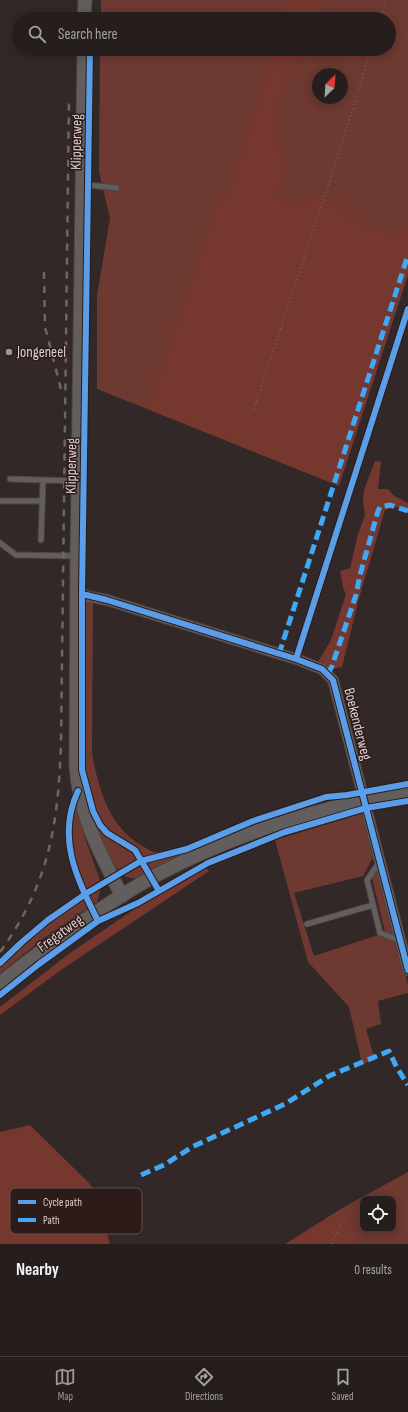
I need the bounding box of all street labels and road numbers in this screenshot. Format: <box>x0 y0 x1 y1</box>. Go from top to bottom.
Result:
street label: Klipperweg <box>67 114 86 170</box>
street label: Klipperweg <box>62 438 81 494</box>
street label: Boekenderweg <box>339 686 376 762</box>
street label: Fregatweg <box>34 910 87 956</box>

